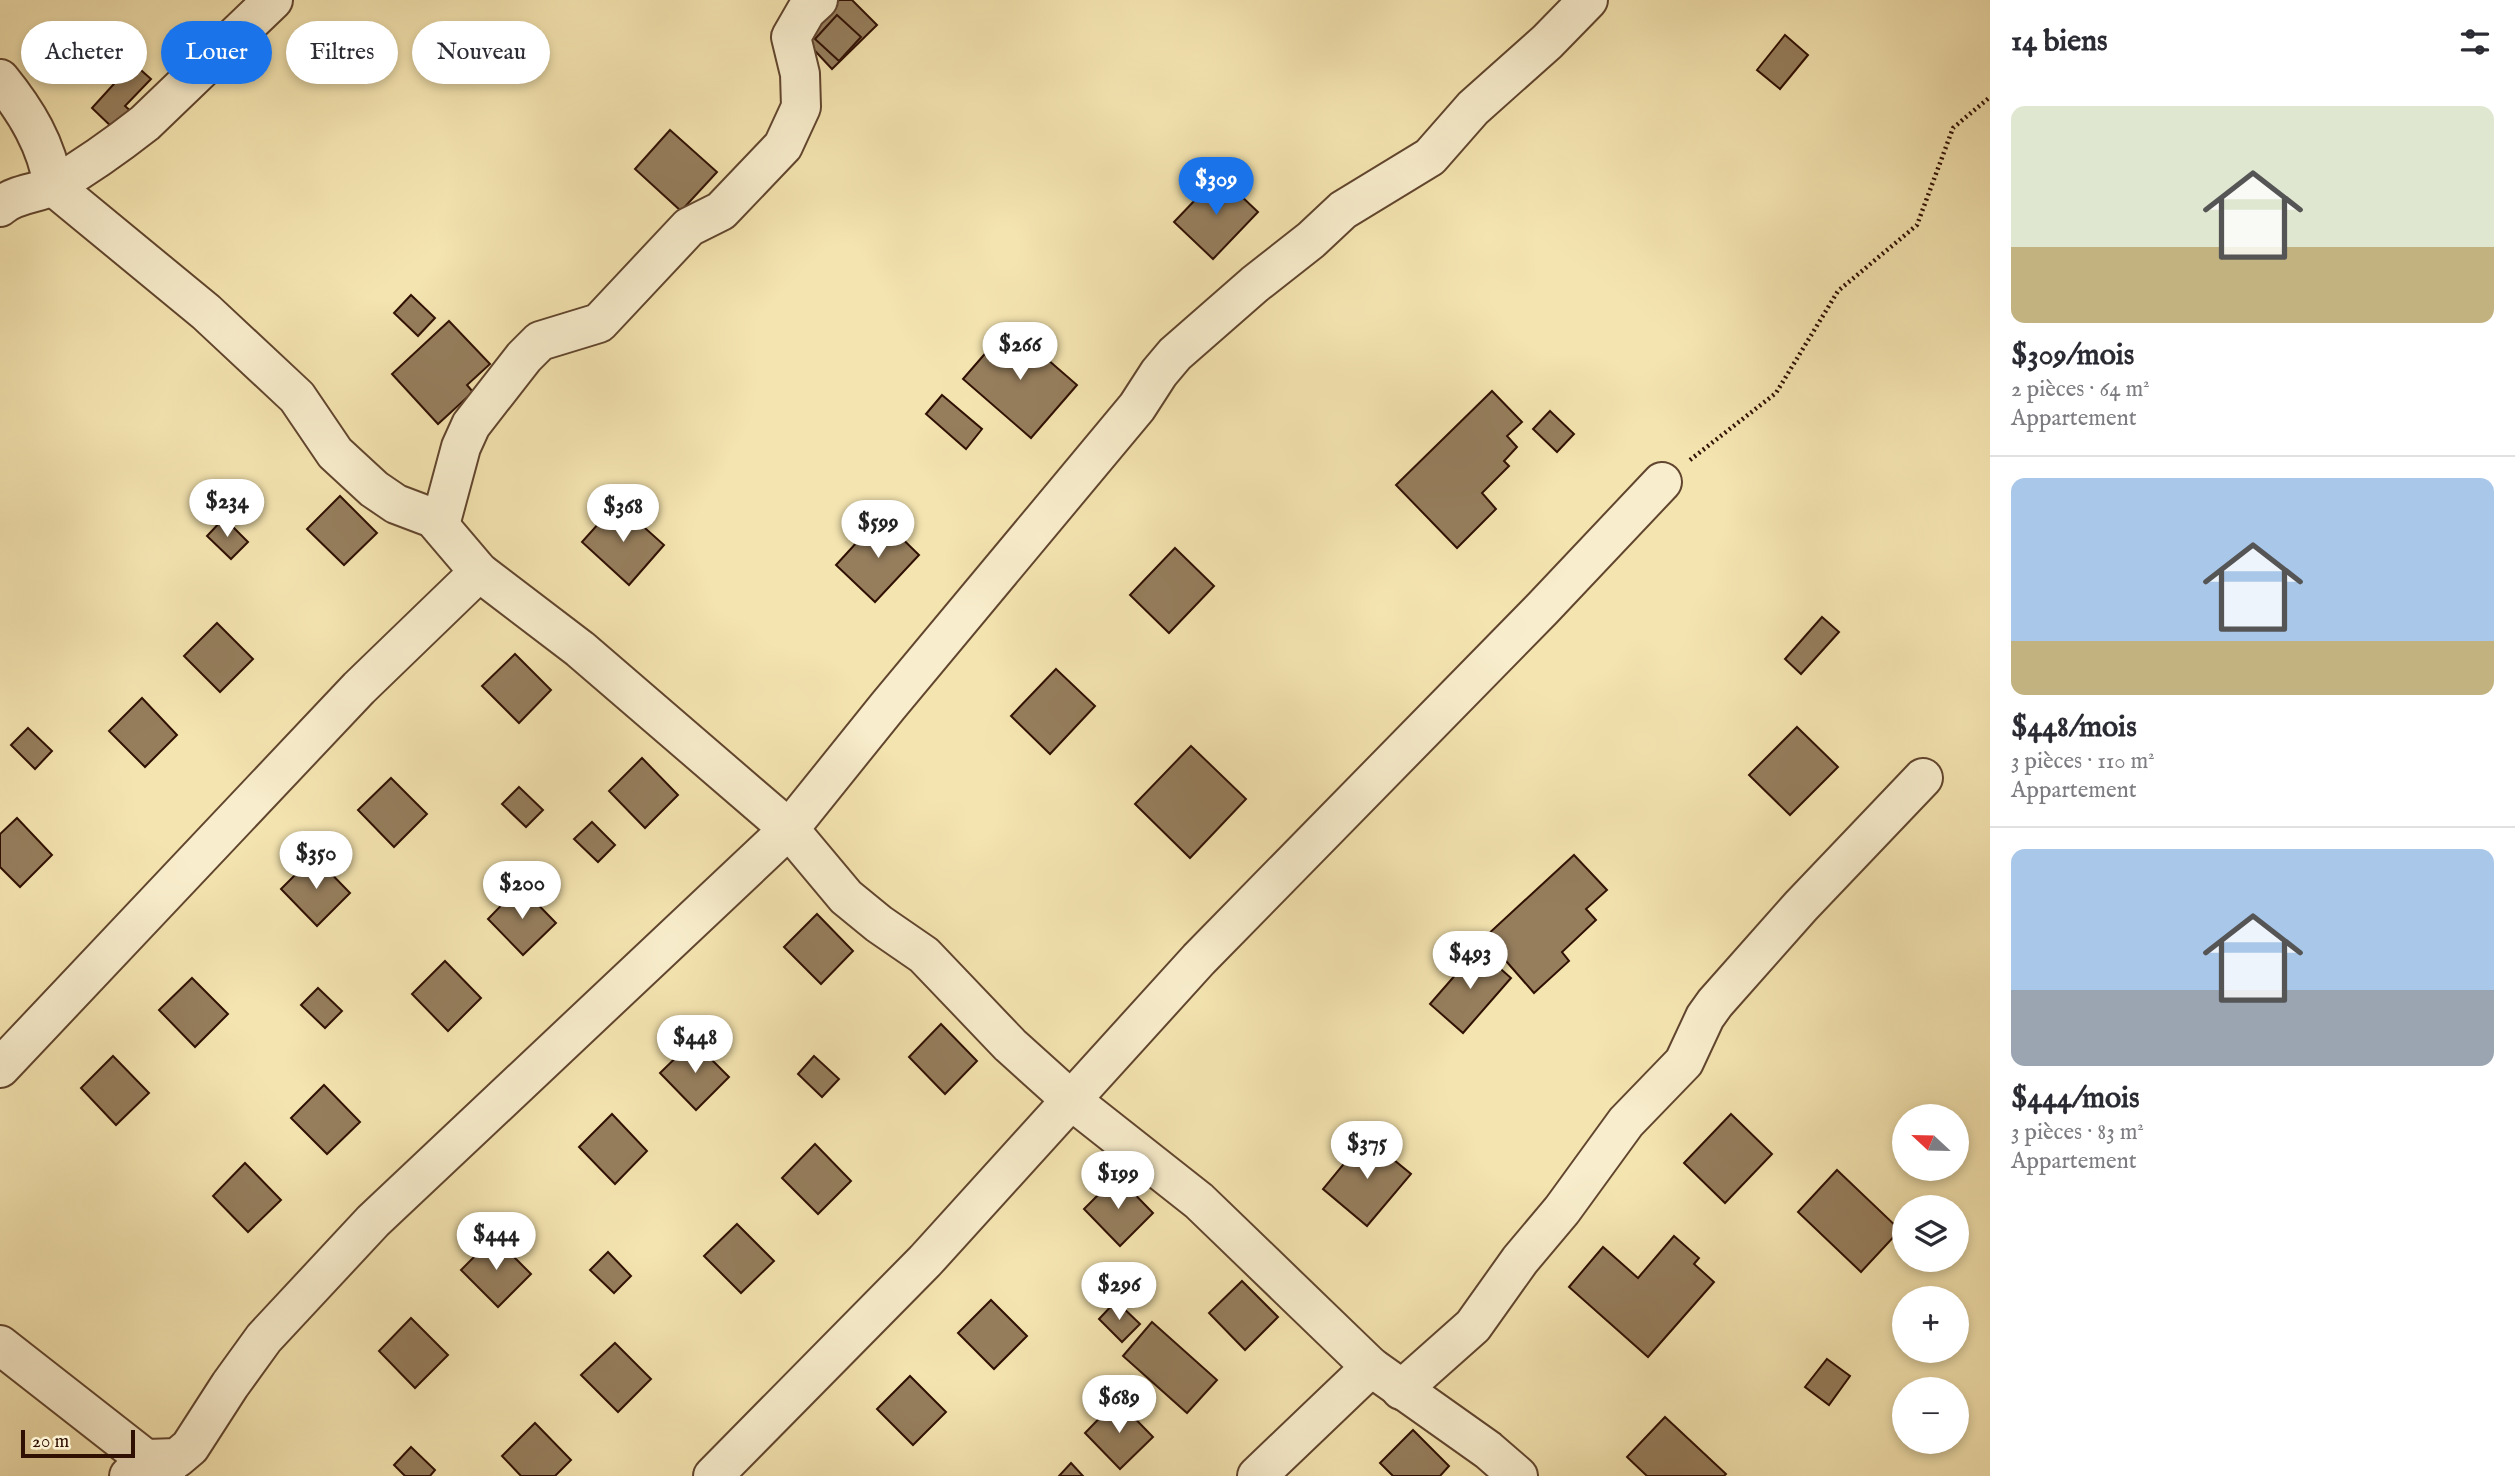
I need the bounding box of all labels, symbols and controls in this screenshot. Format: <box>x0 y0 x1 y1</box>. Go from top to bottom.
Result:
chip: Acheter <box>21 21 147 84</box>
chip: Louer <box>161 21 272 84</box>
chip: Filtres <box>286 21 398 84</box>
chip: Nouveau <box>412 21 550 84</box>
text: 14 biens <box>2011 23 2108 61</box>
icon: filters <box>2456 23 2494 61</box>
icon: home <box>2190 152 2316 278</box>
pin: $309 <box>1175 158 1257 217</box>
text: $309 <box>1195 165 1237 194</box>
pin: $266 <box>979 322 1061 382</box>
text: $266 <box>999 330 1041 359</box>
text: $309/mois <box>2011 337 2134 375</box>
text: 2 pièces · 64 m² <box>2011 375 2150 404</box>
text: Appartement <box>2011 404 2137 433</box>
pin: $234 <box>186 480 268 539</box>
pin: $368 <box>582 484 664 544</box>
text: $234 <box>205 487 249 516</box>
text: $368 <box>603 492 643 521</box>
pin: $599 <box>837 500 919 560</box>
text: $599 <box>857 508 899 537</box>
icon: home <box>2190 524 2316 650</box>
text: $448/mois <box>2011 709 2137 747</box>
text: 3 pièces · 110 m² <box>2011 747 2155 776</box>
text: Appartement <box>2011 776 2137 805</box>
pin: $350 <box>275 832 357 891</box>
text: $350 <box>296 839 336 868</box>
pin: $200 <box>481 862 563 921</box>
text: $200 <box>499 869 545 898</box>
icon: home <box>2190 895 2316 1021</box>
pin: $493 <box>1429 932 1511 991</box>
text: $493 <box>1449 939 1491 968</box>
pin: $448 <box>654 1016 736 1075</box>
text: $448 <box>673 1023 717 1052</box>
text: $444/mois <box>2011 1080 2140 1118</box>
north arrow <box>1892 1104 1969 1181</box>
map controls <box>1892 1104 1969 1454</box>
text: 3 pièces · 83 m² <box>2011 1118 2144 1147</box>
pin: $375 <box>1326 1122 1408 1181</box>
text: $375 <box>1347 1129 1387 1158</box>
text: Appartement <box>2011 1147 2137 1176</box>
pin: $199 <box>1077 1152 1159 1211</box>
text: $199 <box>1097 1159 1139 1188</box>
button: layers <box>1892 1195 1969 1272</box>
pin: $444 <box>455 1212 537 1272</box>
text: $444 <box>473 1220 519 1249</box>
pin: $296 <box>1078 1262 1160 1322</box>
text: $296 <box>1097 1270 1141 1299</box>
button: + <box>1892 1286 1969 1363</box>
pin: $689 <box>1078 1376 1160 1435</box>
button: − <box>1892 1377 1969 1454</box>
text: $689 <box>1098 1383 1140 1412</box>
scale bar <box>21 1427 135 1459</box>
text: 20 m <box>32 1430 69 1454</box>

